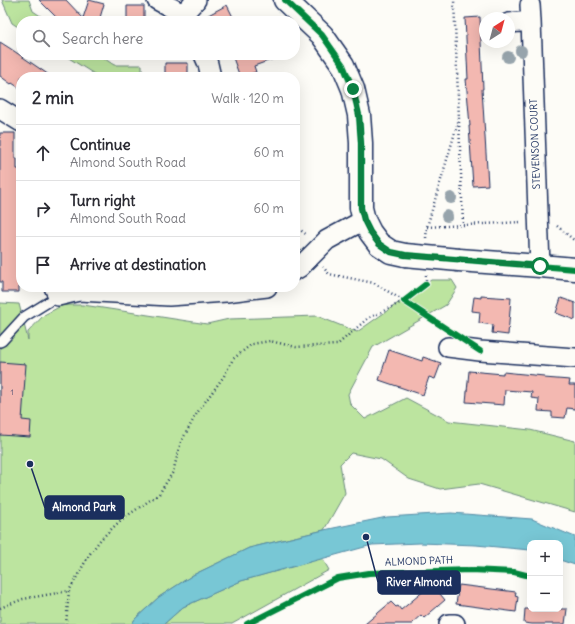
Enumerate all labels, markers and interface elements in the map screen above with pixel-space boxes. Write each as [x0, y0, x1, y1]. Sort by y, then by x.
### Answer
north arrow [479, 12, 515, 48]
search box [16, 16, 300, 60]
icon: search [30, 27, 52, 49]
text: Search here [62, 29, 143, 48]
route end [344, 80, 362, 98]
text: 2 min [32, 87, 74, 109]
text: Walk · 120 m [211, 90, 284, 107]
street label: STEVENSON COURT [527, 98, 543, 190]
text: Continue [70, 135, 131, 154]
icon: ahead [32, 142, 54, 164]
text: 60 m [253, 144, 284, 161]
text: Almond South Road [70, 154, 186, 171]
text: Turn right [70, 191, 135, 210]
icon: right [32, 198, 54, 220]
text: 60 m [253, 200, 284, 217]
text: Almond South Road [70, 210, 186, 227]
icon: arrive [32, 254, 54, 276]
text: Arrive at destination [70, 255, 206, 274]
route start [531, 257, 549, 275]
house number: 1 [10, 387, 14, 397]
callout: Almond Park [45, 496, 124, 519]
text: Almond Park [52, 500, 116, 514]
map controls [527, 540, 563, 612]
button: + [527, 540, 563, 576]
street label: ALMOND PATH [385, 553, 453, 569]
callout: River Almond [378, 571, 460, 594]
text: River Almond [386, 575, 453, 589]
button: − [527, 576, 563, 612]

